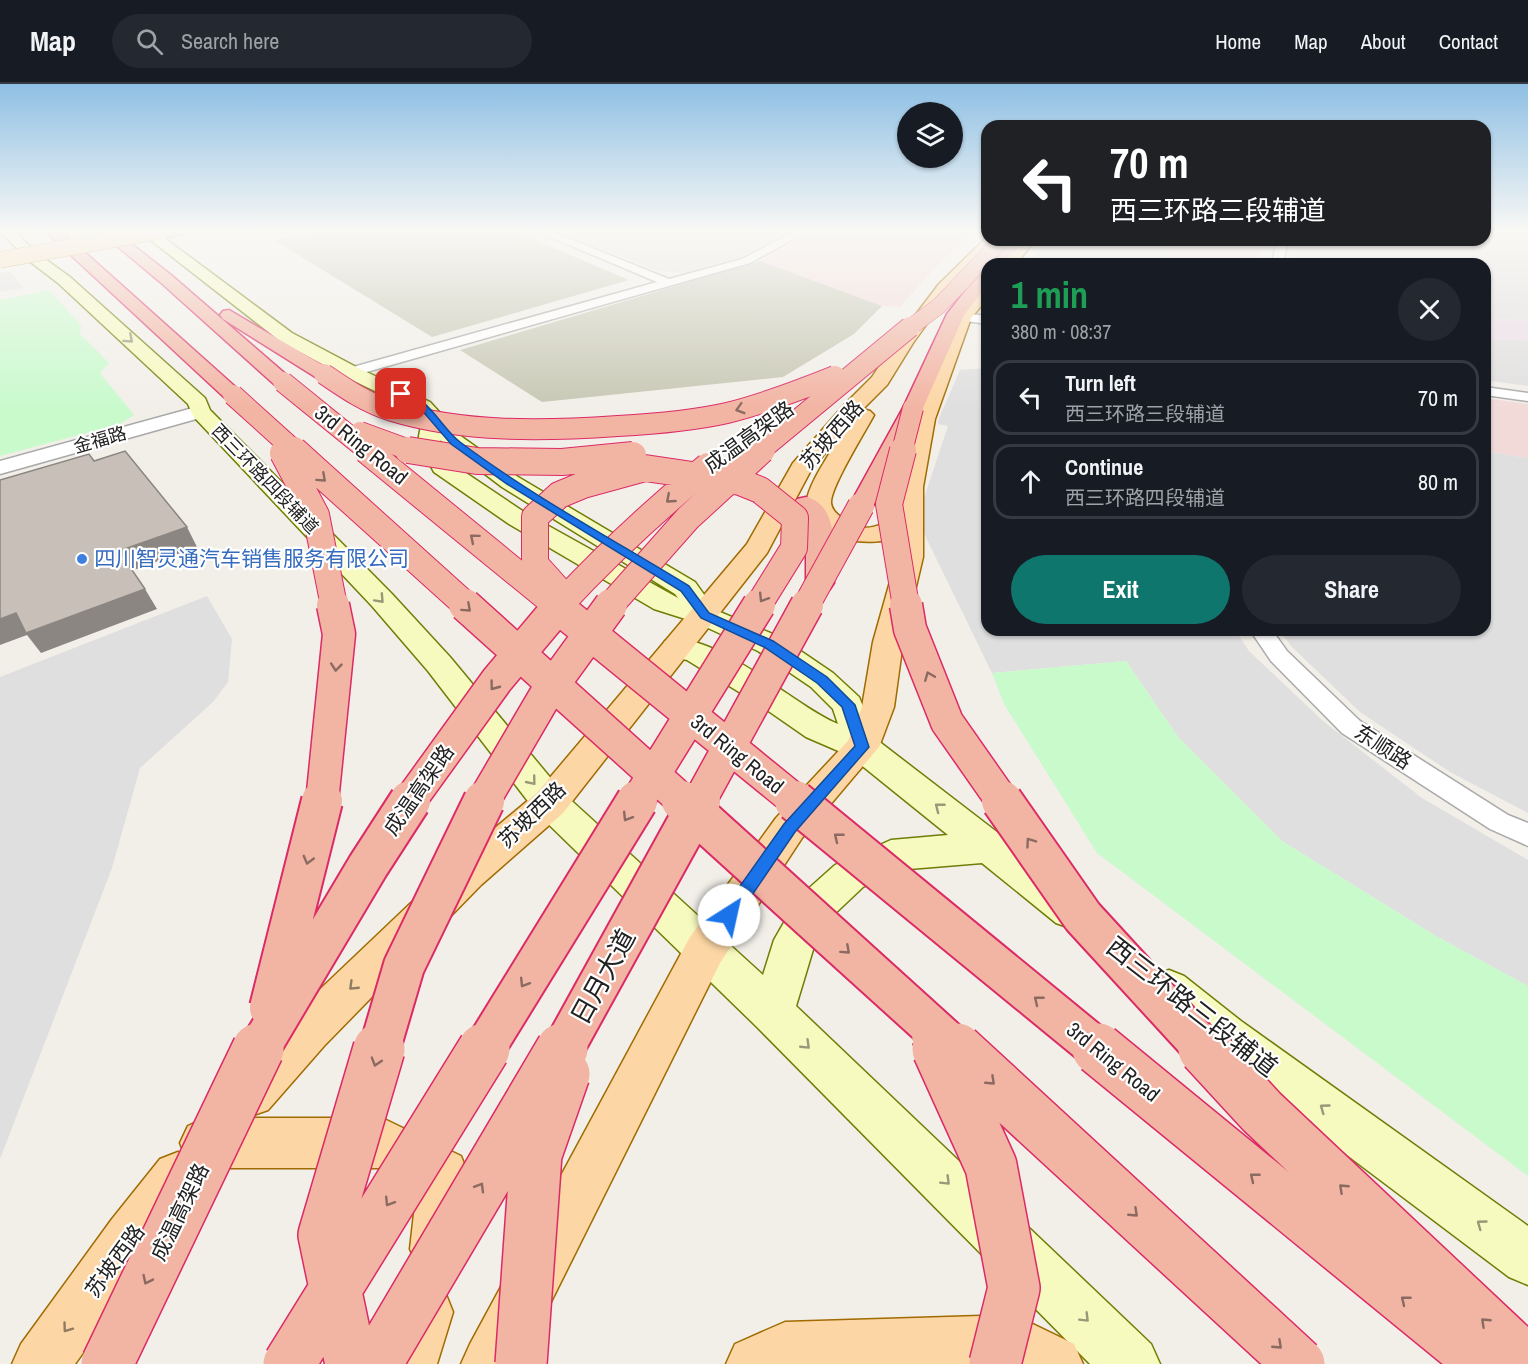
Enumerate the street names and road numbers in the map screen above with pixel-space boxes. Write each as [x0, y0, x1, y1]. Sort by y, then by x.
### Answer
street label: 苏坡西路 [793, 393, 870, 476]
street label: 成温高架路 [698, 394, 800, 479]
street label: 3rd Ring Road [309, 398, 414, 491]
street label: 西三环路四段辅道 [206, 418, 324, 539]
street label: 金福路 [70, 420, 129, 459]
street label: 3rd Ring Road [685, 707, 790, 800]
street label: 东顺路 [1349, 717, 1418, 776]
street label: 成温高架路 [377, 738, 461, 841]
street label: 苏坡西路 [491, 775, 572, 854]
street label: 日月大道 [562, 923, 643, 1031]
street label: 西三环路三段辅道 [1100, 929, 1285, 1084]
street label: 3rd Ring Road [1061, 1015, 1166, 1108]
street label: 成温高架路 [144, 1158, 216, 1265]
street label: 苏坡西路 [78, 1218, 151, 1303]

